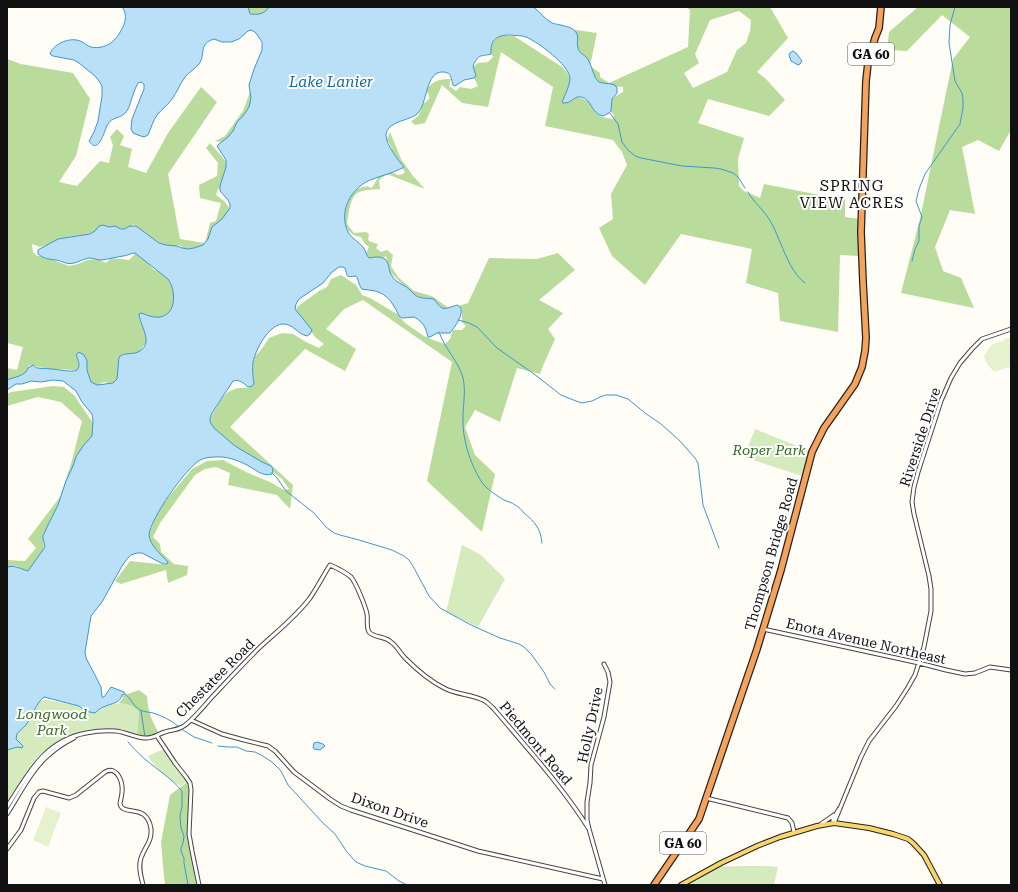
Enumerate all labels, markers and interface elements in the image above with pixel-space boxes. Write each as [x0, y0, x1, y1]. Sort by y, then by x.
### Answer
road number: GA 60 [848, 43, 894, 65]
water label: Lake Lanier [288, 73, 374, 91]
district label: SPRING VIEW ACRES [799, 177, 905, 212]
street label: Riverside Drive [896, 385, 944, 489]
park label: Roper Park [731, 442, 806, 458]
street label: Thompson Bridge Road [741, 476, 801, 632]
street label: Enota Avenue Northeast [785, 615, 947, 667]
street label: Chestatee Road [172, 635, 258, 721]
street label: Holly Drive [574, 685, 606, 764]
street label: Piedmont Road [497, 698, 576, 788]
park label: Longwood Park [16, 706, 87, 738]
street label: Dixon Drive [349, 789, 431, 831]
road number: GA 60 [660, 832, 706, 854]

